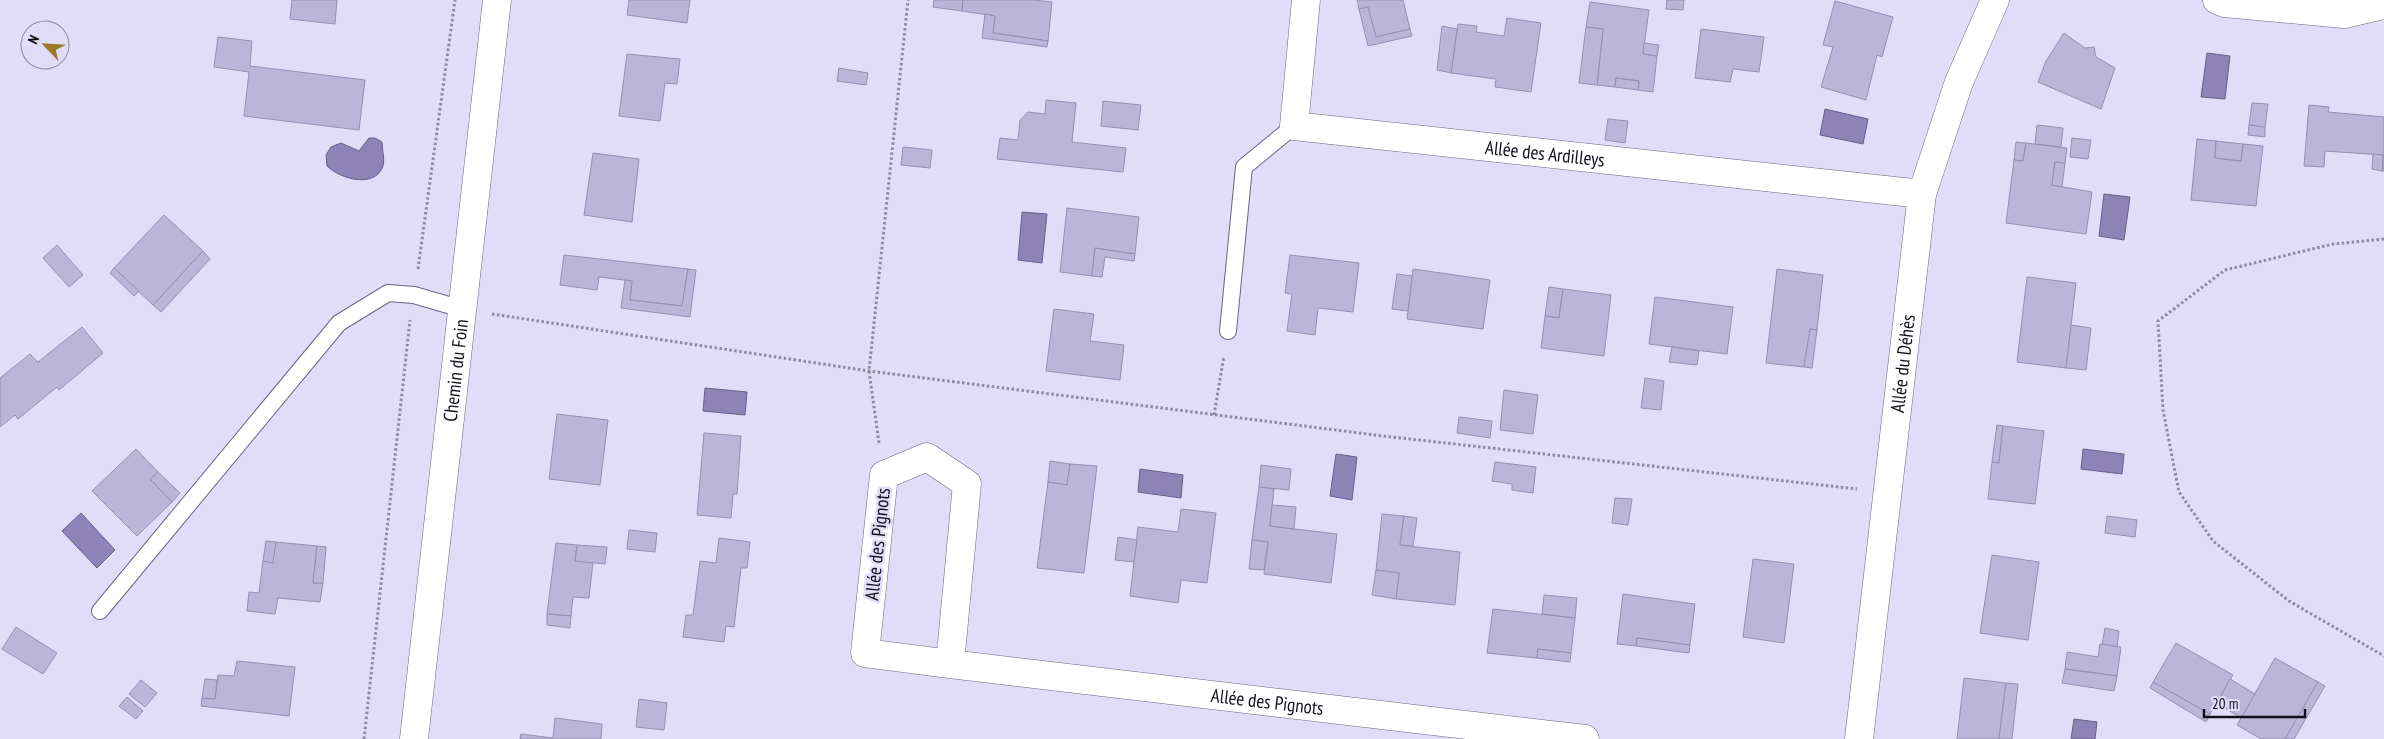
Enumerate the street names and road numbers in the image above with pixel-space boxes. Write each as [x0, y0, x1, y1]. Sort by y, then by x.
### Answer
street label: Allée des Ardilleys [1484, 135, 1606, 172]
street label: Allée du Déhès [1885, 313, 1920, 414]
street label: Chemin du Foin [438, 318, 473, 423]
street label: Allée des Pignots [859, 487, 895, 601]
street label: Allée des Pignots [1210, 683, 1325, 720]

